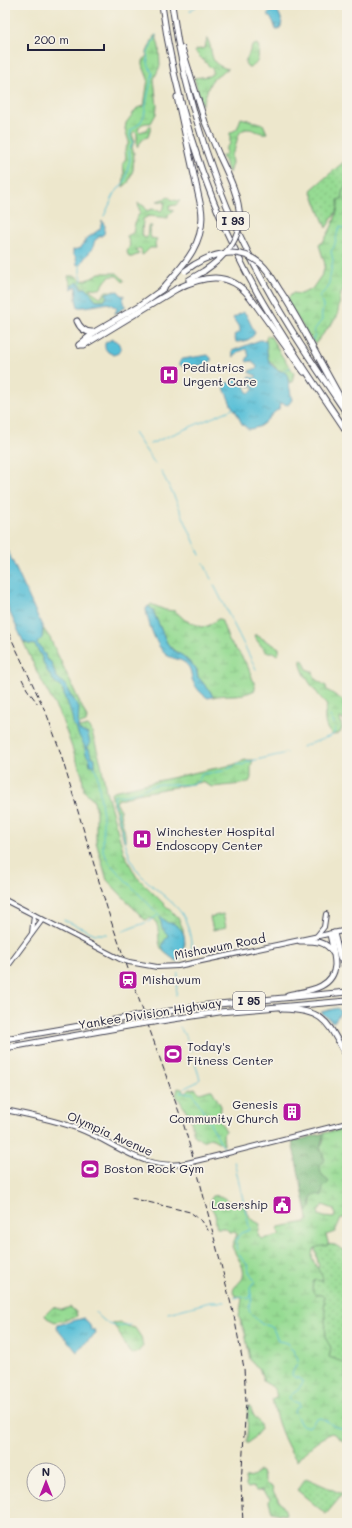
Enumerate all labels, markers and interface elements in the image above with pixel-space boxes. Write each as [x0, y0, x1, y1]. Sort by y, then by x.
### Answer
scale bar [28, 26, 104, 52]
text: 200 m [34, 31, 69, 47]
road number: I 93 [217, 212, 249, 230]
place label: Pediatrics Urgent Care [183, 359, 257, 389]
hospital icon: Pediatrics Urgent Care [158, 364, 180, 386]
place label: Winchester Hospital Endoscopy Center [156, 823, 275, 853]
hospital icon: Winchester Hospital Endoscopy Center [131, 828, 153, 850]
street label: Mishawum Road [173, 929, 267, 963]
station icon: Mishawum [117, 969, 139, 991]
place label: Mishawum [142, 971, 201, 987]
road number: I 95 [233, 992, 265, 1010]
street label: Yankee Division Highway [77, 994, 223, 1032]
place label: Today's Fitness Center [187, 1038, 274, 1068]
sports icon: Today's Fitness Center [162, 1043, 184, 1065]
place label: Genesis Community Church [169, 1096, 278, 1126]
building icon: Genesis Community Church [281, 1101, 303, 1123]
street label: Olympia Avenue [65, 1107, 156, 1159]
sports icon: Boston Rock Gym [79, 1158, 101, 1180]
place label: Boston Rock Gym [104, 1160, 204, 1176]
public building icon: Lasership [271, 1194, 293, 1216]
place label: Lasership [211, 1196, 268, 1212]
north arrow [26, 1462, 66, 1502]
text: N [42, 1464, 50, 1479]

